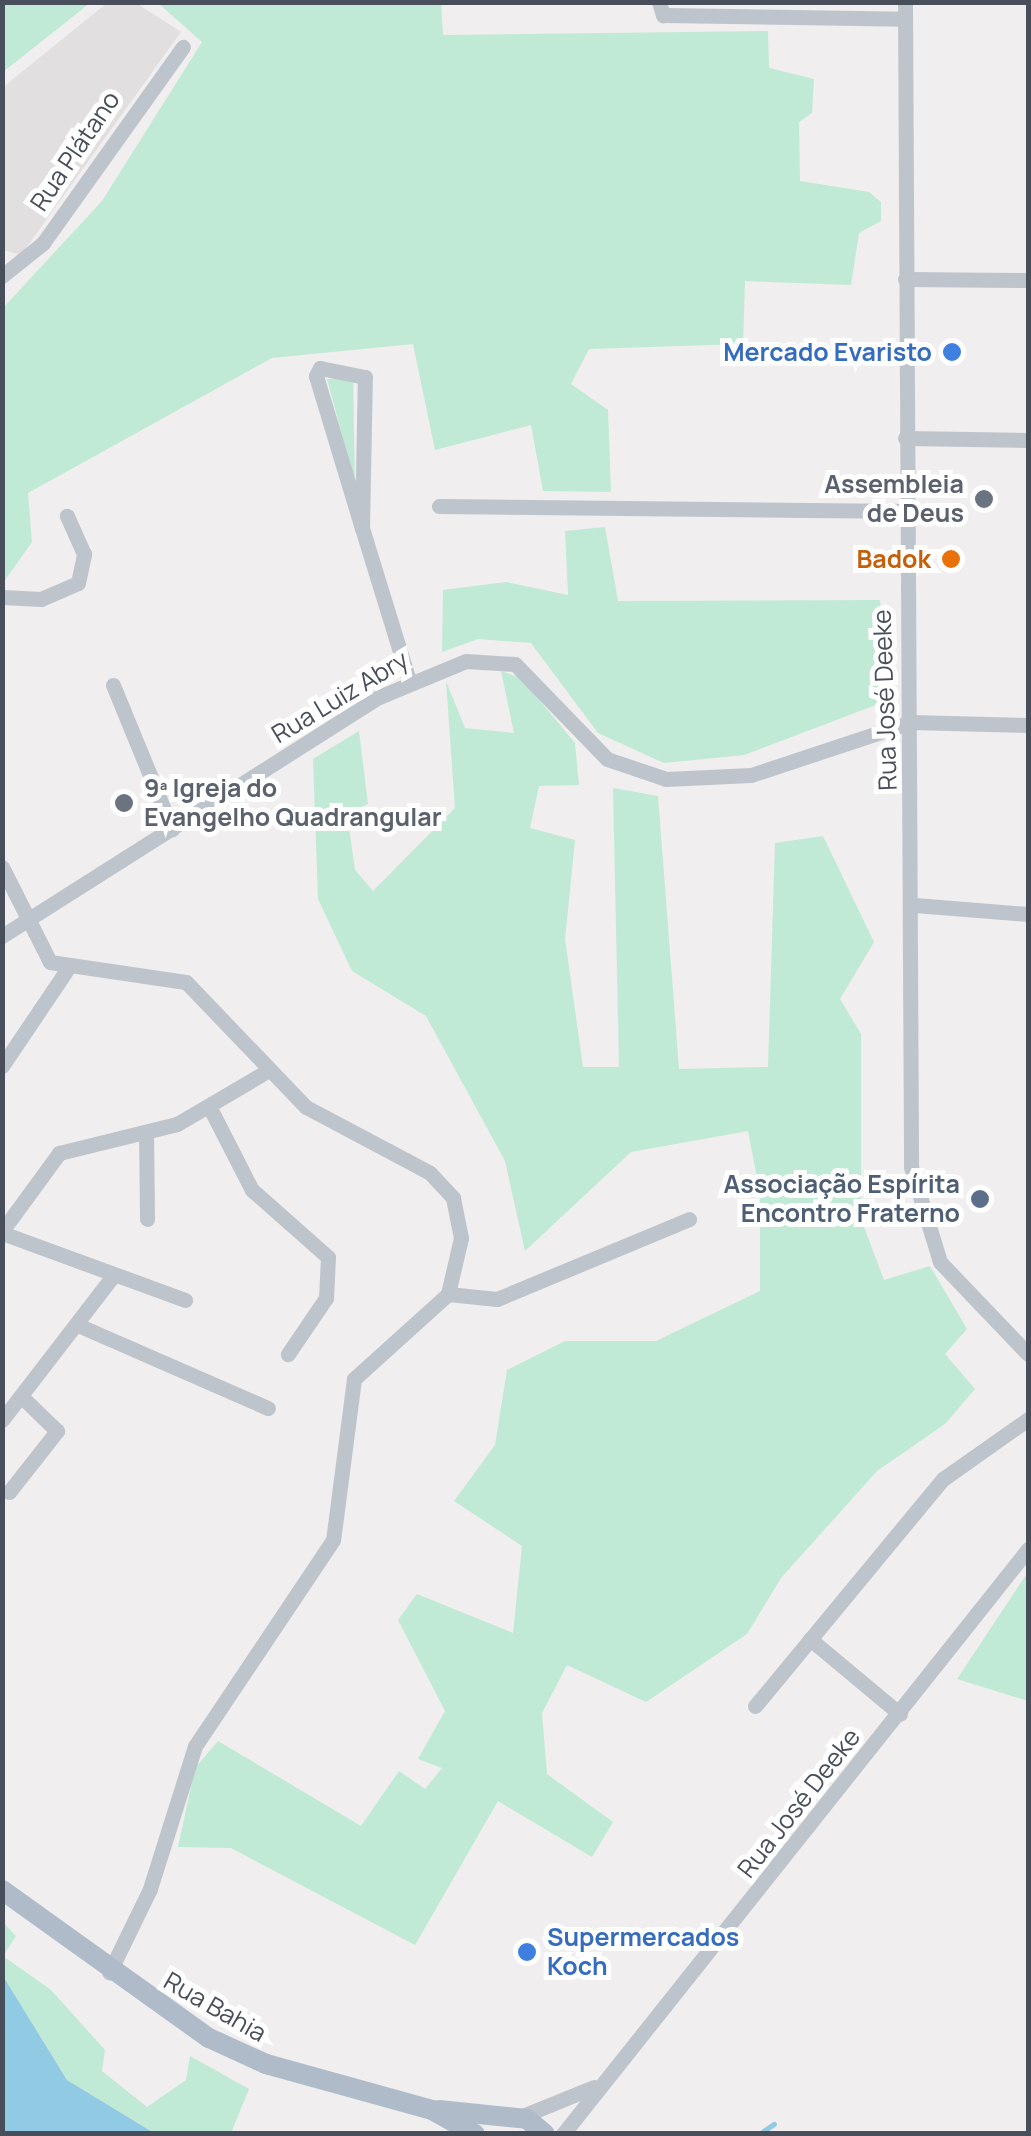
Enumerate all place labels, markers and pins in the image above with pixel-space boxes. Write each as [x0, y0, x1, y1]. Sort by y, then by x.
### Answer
place label: Mercado Evaristo [723, 337, 932, 367]
marker: Mercado Evaristo [941, 341, 963, 363]
place label: Assembleia de Deus [824, 470, 964, 529]
marker: Assembleia de Deus [973, 488, 995, 510]
place label: Badok [857, 544, 931, 574]
marker: Badok [940, 548, 962, 570]
place label: 9ª Igreja do Evangelho Quadrangular [144, 774, 442, 833]
marker: 9ª Igreja do Evangelho Quadrangular [113, 792, 135, 814]
place label: Associação Espírita Encontro Fraterno [723, 1170, 960, 1229]
marker: Associação Espírita Encontro Fraterno [969, 1188, 991, 1210]
place label: Supermercados Koch [547, 1923, 739, 1982]
marker: Supermercados Koch [516, 1941, 538, 1963]

